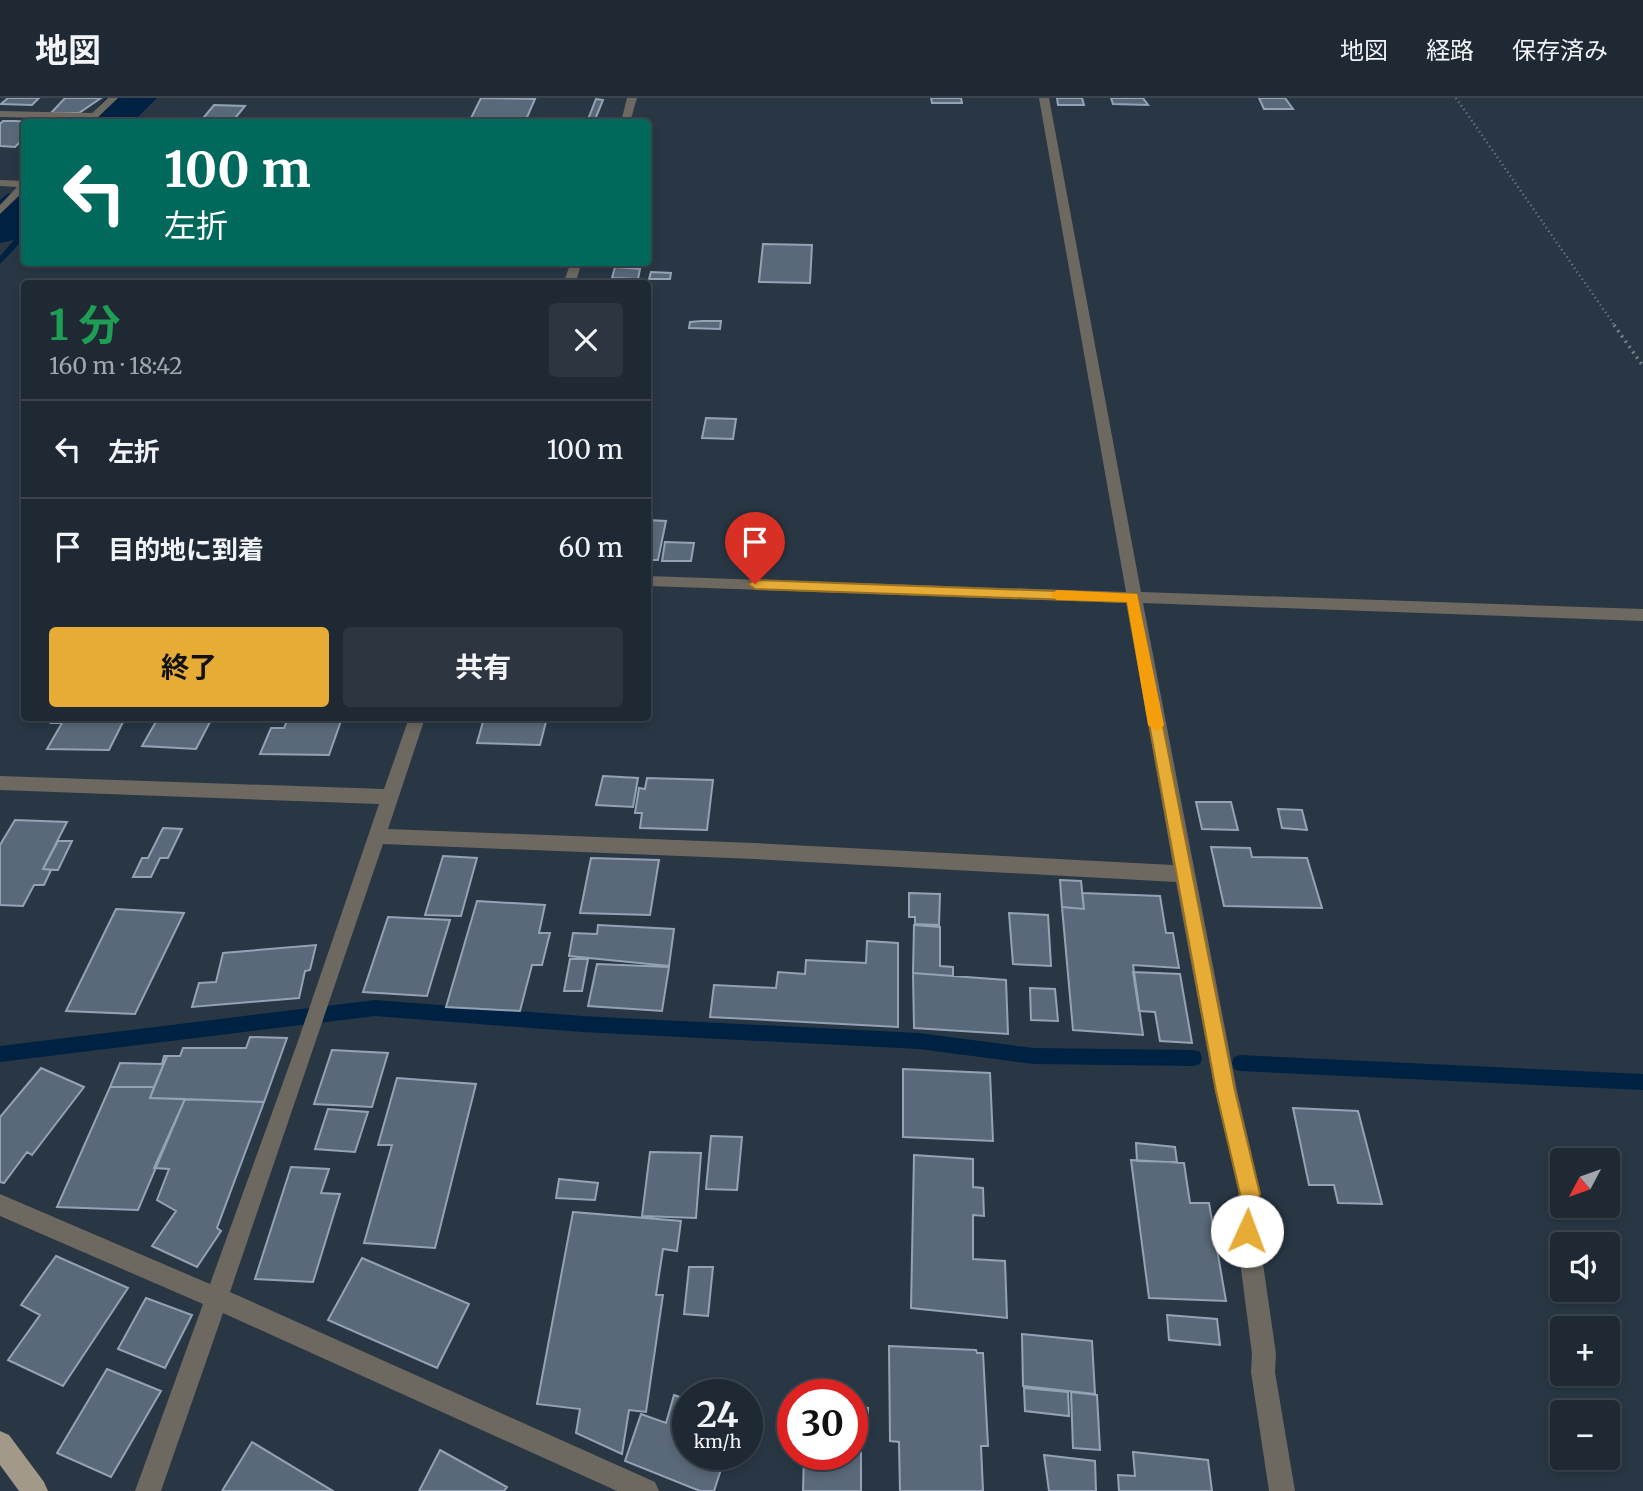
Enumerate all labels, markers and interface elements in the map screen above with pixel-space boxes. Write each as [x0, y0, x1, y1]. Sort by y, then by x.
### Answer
text: 地図 [35, 30, 101, 71]
text: 地図 [1340, 35, 1388, 66]
text: 経路 [1426, 35, 1474, 66]
text: 保存済み [1512, 35, 1608, 66]
text: 100 m [164, 139, 311, 200]
icon: left [49, 147, 140, 238]
text: 左折 [164, 206, 228, 246]
text: 1 分 [49, 299, 120, 351]
button: close [549, 303, 623, 377]
text: 160 m · 18:42 [49, 351, 183, 380]
icon: left [49, 430, 87, 468]
text: 100 m [547, 433, 623, 466]
text: 左折 [108, 435, 160, 468]
pin [725, 512, 785, 584]
icon: arrive [736, 523, 774, 561]
icon: arrive [49, 528, 87, 566]
text: 60 m [559, 531, 623, 564]
text: 目的地に到着 [108, 533, 264, 566]
button: 終了 [49, 627, 329, 707]
button: 共有 [343, 627, 623, 707]
north arrow [1550, 1148, 1620, 1218]
map controls [1550, 1148, 1620, 1470]
position arrow [1210, 1194, 1284, 1268]
button: sound [1550, 1232, 1620, 1302]
button: + [1550, 1316, 1620, 1386]
speed limit sign: 30 [777, 1379, 868, 1470]
text: 24 [696, 1393, 739, 1437]
button: − [1550, 1400, 1620, 1470]
text: km/h [694, 1430, 741, 1453]

